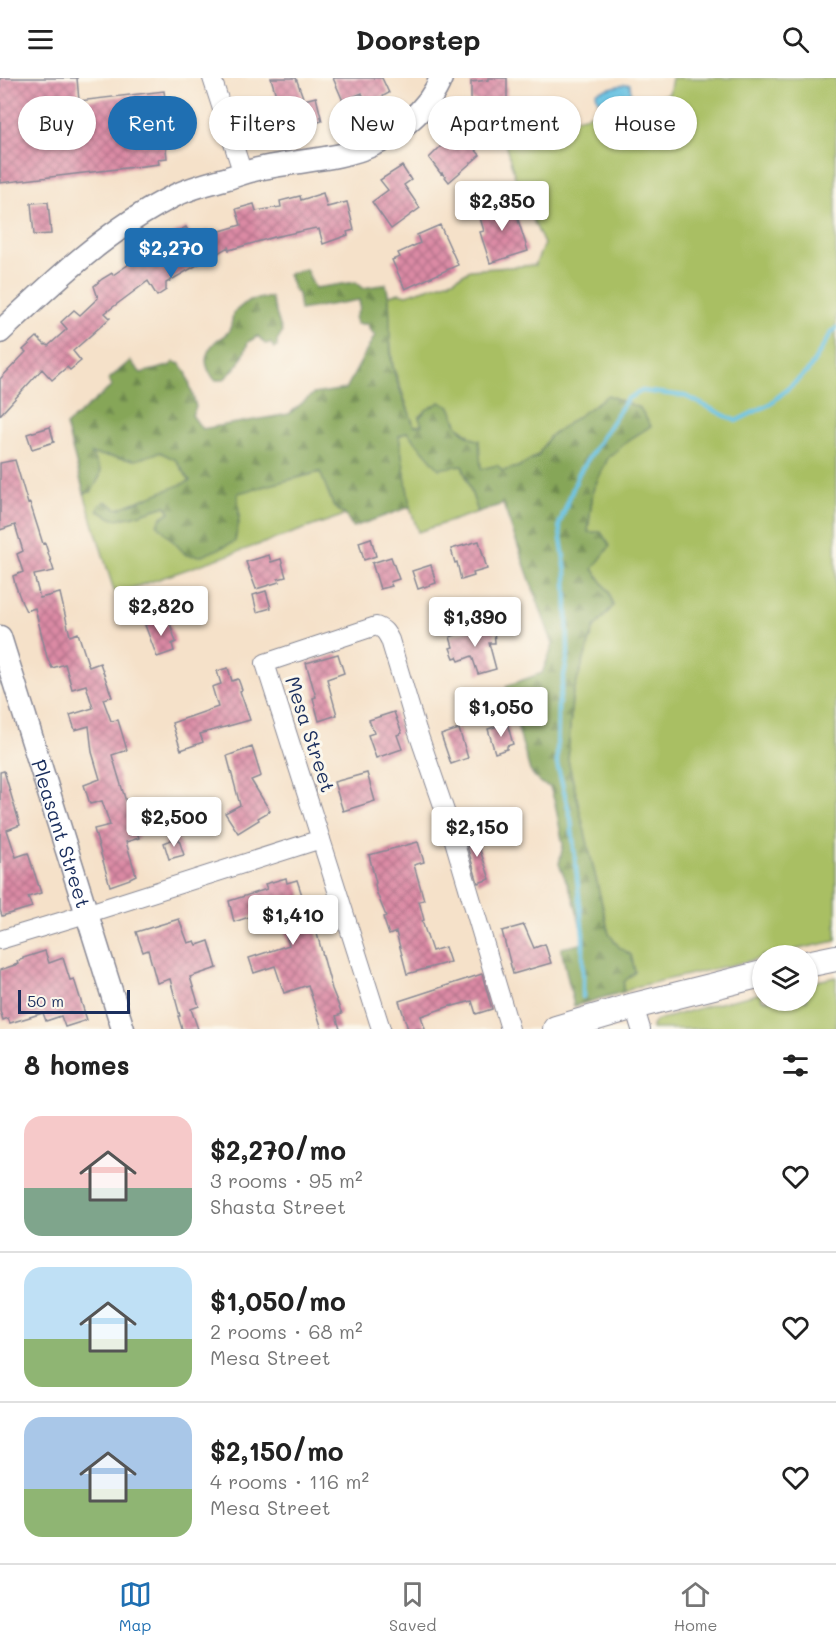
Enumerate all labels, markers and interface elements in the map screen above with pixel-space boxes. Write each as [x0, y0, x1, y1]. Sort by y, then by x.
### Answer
text: Doorstep [356, 22, 480, 57]
icon: menu [24, 23, 57, 56]
icon: search [779, 23, 812, 56]
chip: Buy [18, 96, 96, 150]
chip: Rent [108, 96, 197, 150]
chip: Filters [209, 96, 317, 150]
chip: New [329, 96, 416, 150]
chip: Apartment [428, 96, 581, 150]
chip: House [593, 96, 697, 150]
pin: $2,350 [453, 181, 551, 232]
text: $2,350 [469, 187, 535, 213]
pin: $2,270 [122, 228, 220, 279]
text: $2,270 [139, 234, 203, 260]
pin: $2,820 [112, 586, 210, 637]
text: $2,820 [128, 592, 194, 618]
pin: $1,390 [426, 597, 524, 648]
text: $1,390 [443, 603, 507, 629]
street label: Mesa Street [280, 673, 342, 795]
pin: $1,050 [452, 687, 550, 738]
text: $1,050 [469, 693, 533, 719]
street label: Pleasant Street [26, 756, 97, 911]
pin: $2,500 [125, 797, 223, 848]
text: $2,500 [140, 803, 208, 829]
pin: $2,150 [428, 807, 526, 858]
text: $2,150 [445, 813, 509, 839]
pin: $1,410 [244, 895, 342, 946]
text: $1,410 [262, 901, 324, 927]
map controls [752, 945, 818, 1011]
button: layers [752, 945, 818, 1011]
scale bar [18, 987, 130, 1014]
text: 50 m [27, 990, 64, 1011]
text: 8 homes [24, 1048, 130, 1082]
icon: filters [779, 1049, 812, 1082]
text: $2,270/mo [210, 1133, 346, 1167]
icon: home [72, 1140, 144, 1212]
icon: heart [779, 1160, 812, 1193]
text: 3 rooms · 95 m² [210, 1167, 362, 1193]
text: Shasta Street [210, 1193, 346, 1219]
text: $1,050/mo [210, 1284, 346, 1318]
icon: home [72, 1291, 144, 1363]
icon: heart [779, 1311, 812, 1344]
text: 2 rooms · 68 m² [210, 1318, 363, 1344]
text: Mesa Street [210, 1344, 331, 1370]
text: $2,150/mo [210, 1434, 344, 1468]
icon: home [72, 1441, 144, 1513]
icon: heart [779, 1461, 812, 1494]
text: 4 rooms · 116 m² [210, 1468, 369, 1494]
text: Mesa Street [210, 1494, 331, 1520]
tab: Map [119, 1578, 152, 1635]
tab: Saved [389, 1578, 436, 1635]
tab: Home [674, 1578, 717, 1635]

